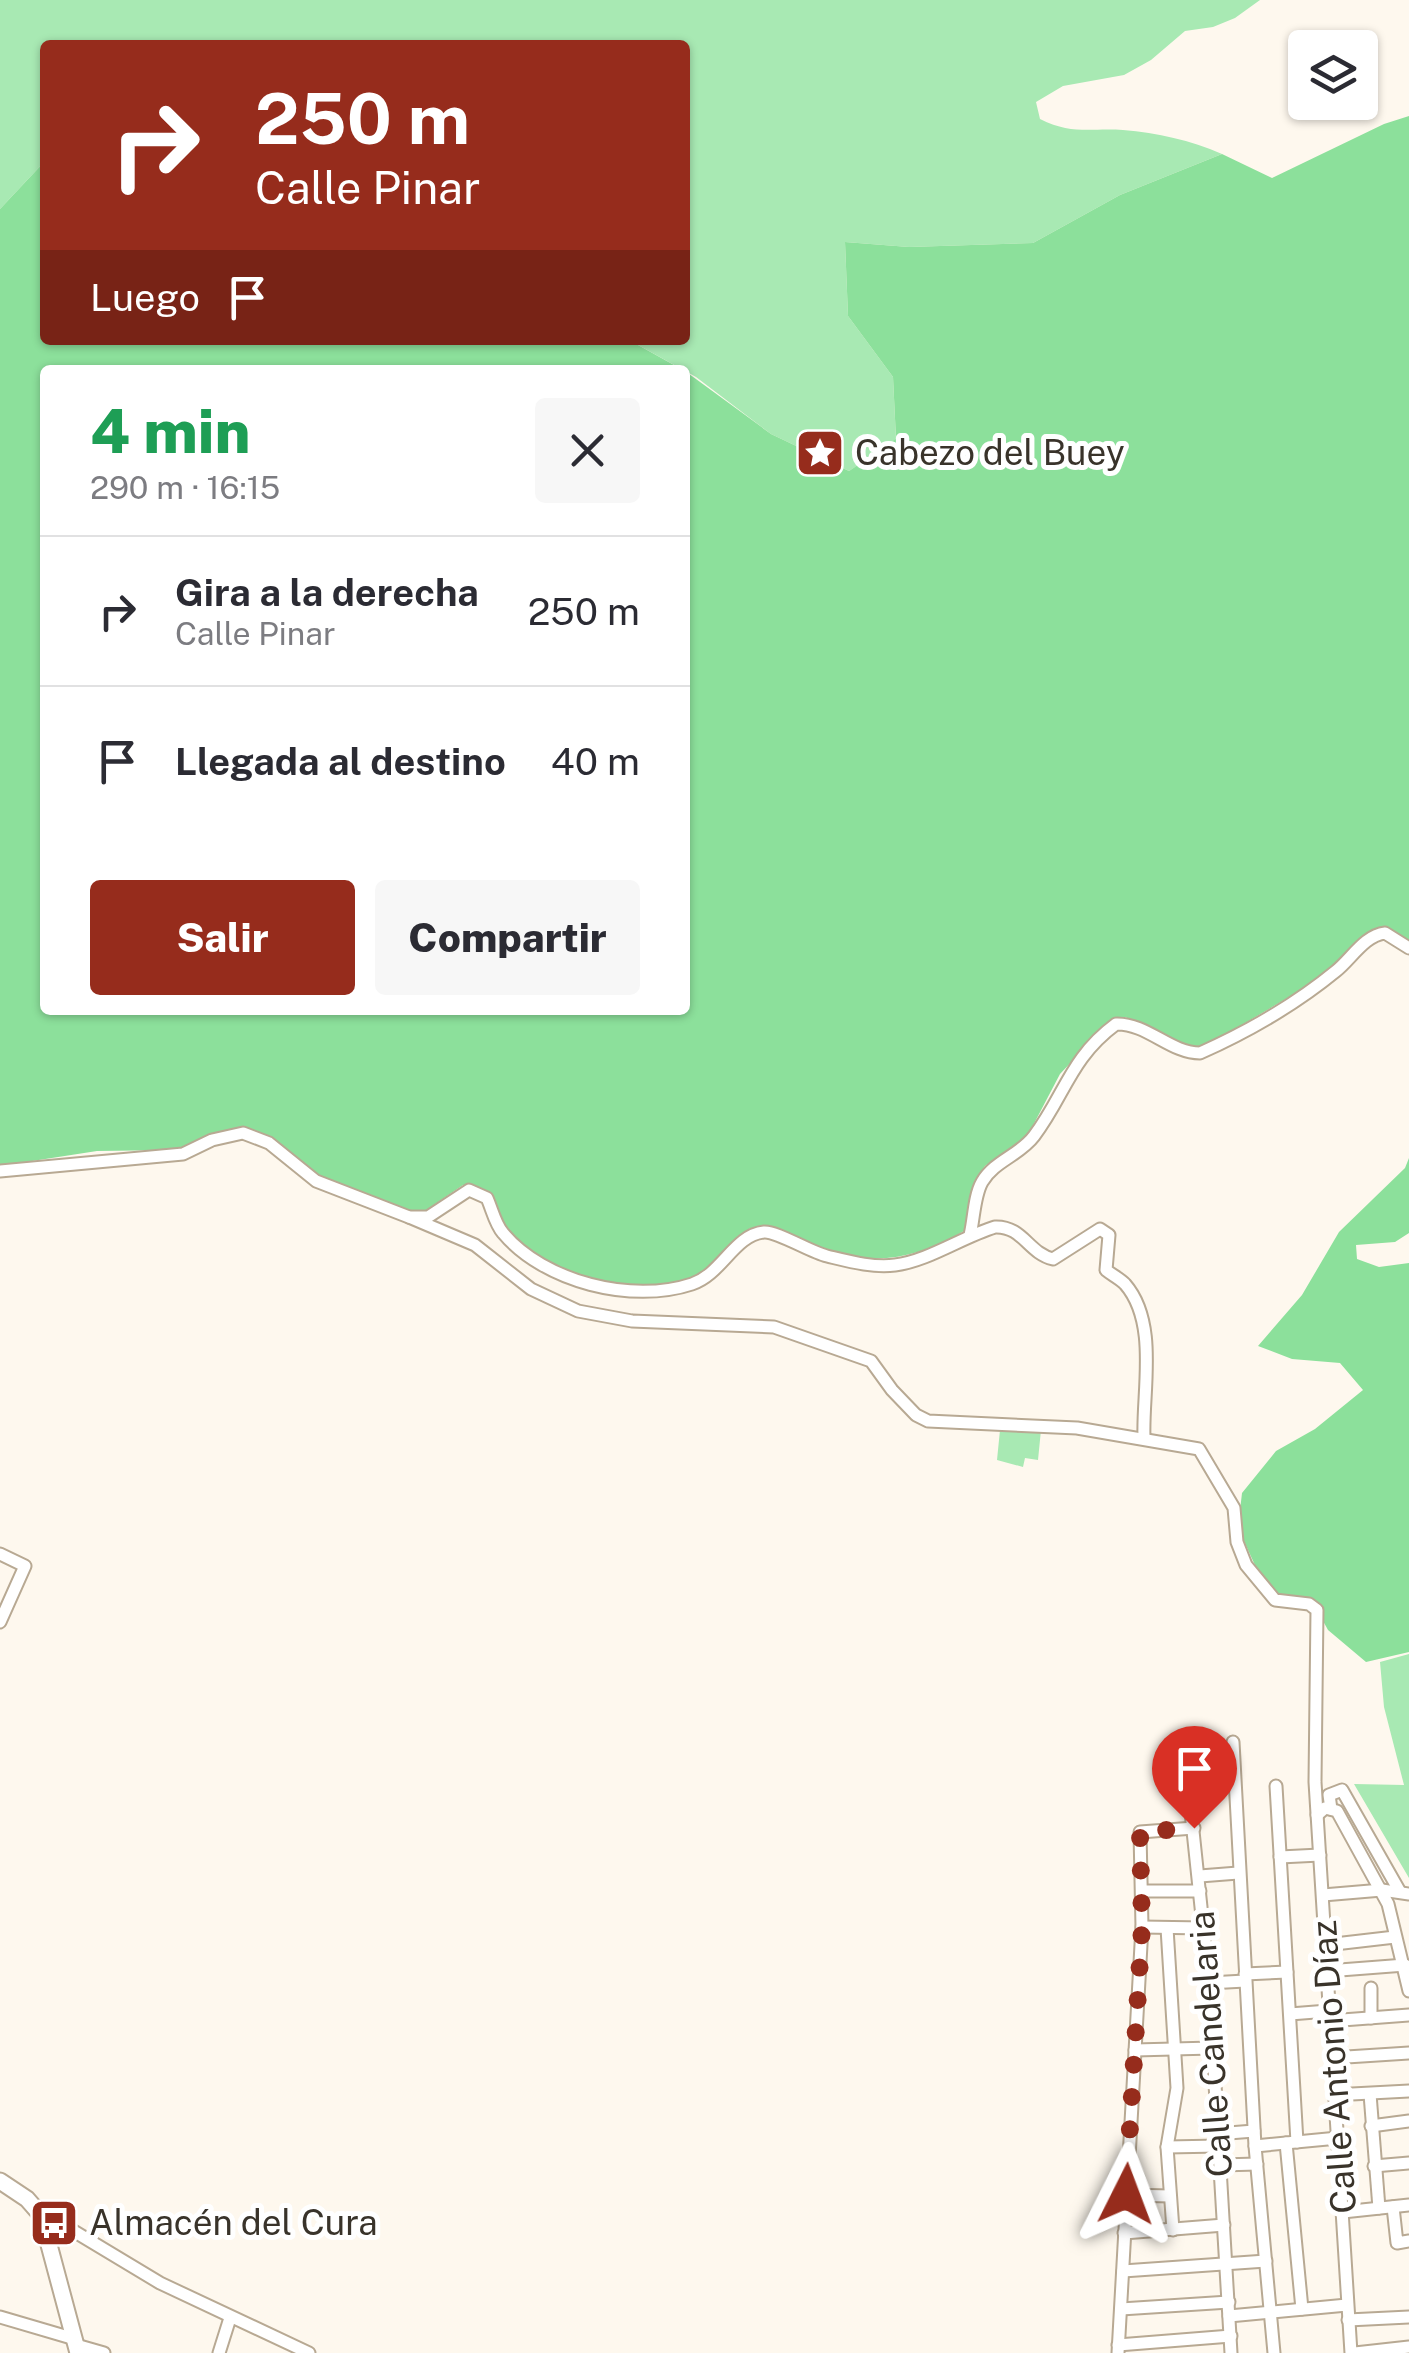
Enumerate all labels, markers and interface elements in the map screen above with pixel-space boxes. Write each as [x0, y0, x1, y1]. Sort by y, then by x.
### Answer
map controls [1288, 30, 1378, 120]
button: layers [1288, 30, 1378, 120]
text: 250 m [255, 77, 470, 160]
icon: right [90, 80, 220, 210]
text: Calle Pinar [255, 161, 481, 214]
icon: arrive [220, 270, 275, 325]
text: Luego [90, 275, 200, 320]
text: 4 min [90, 396, 250, 467]
button: close [535, 398, 640, 503]
place icon: Cabezo del Buey [794, 427, 846, 479]
place label: Cabezo del Buey [855, 432, 1125, 473]
text: 290 m · 16:15 [90, 469, 280, 506]
text: Gira a la derecha [175, 570, 479, 615]
icon: right [90, 584, 145, 639]
text: 250 m [528, 589, 640, 634]
text: Calle Pinar [175, 615, 335, 652]
icon: arrive [90, 734, 145, 789]
text: Llegada al destino [175, 739, 506, 784]
text: 40 m [551, 739, 640, 784]
button: Salir [90, 880, 355, 995]
button: Compartir [375, 880, 640, 995]
pin [1152, 1726, 1237, 1829]
icon: arrive [1167, 1741, 1222, 1796]
street label: Calle Candelaria [1181, 1910, 1240, 2178]
street label: Calle Antonio Díaz [1303, 1919, 1364, 2215]
position arrow [1074, 2142, 1178, 2246]
bus stop icon: Almacén del Cura [28, 2197, 80, 2249]
place label: Almacén del Cura [89, 2202, 378, 2243]

